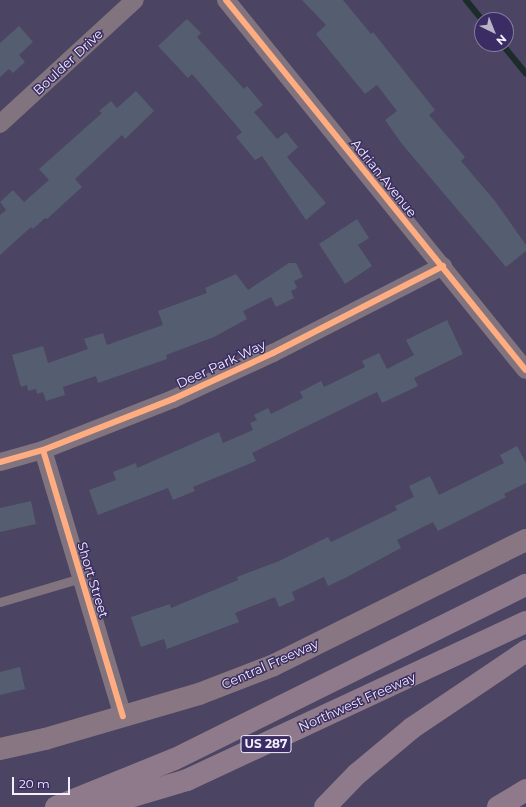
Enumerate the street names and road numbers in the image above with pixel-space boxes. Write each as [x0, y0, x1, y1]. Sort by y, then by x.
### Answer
street label: Boulder Drive [30, 26, 106, 98]
street label: Adrian Avenue [348, 136, 420, 220]
street label: Deer Park Way [174, 337, 268, 391]
street label: Short Street [74, 540, 112, 620]
street label: Central Freeway [219, 636, 321, 692]
street label: Northwest Freeway [296, 669, 418, 735]
road number: US 287 [240, 734, 292, 754]

